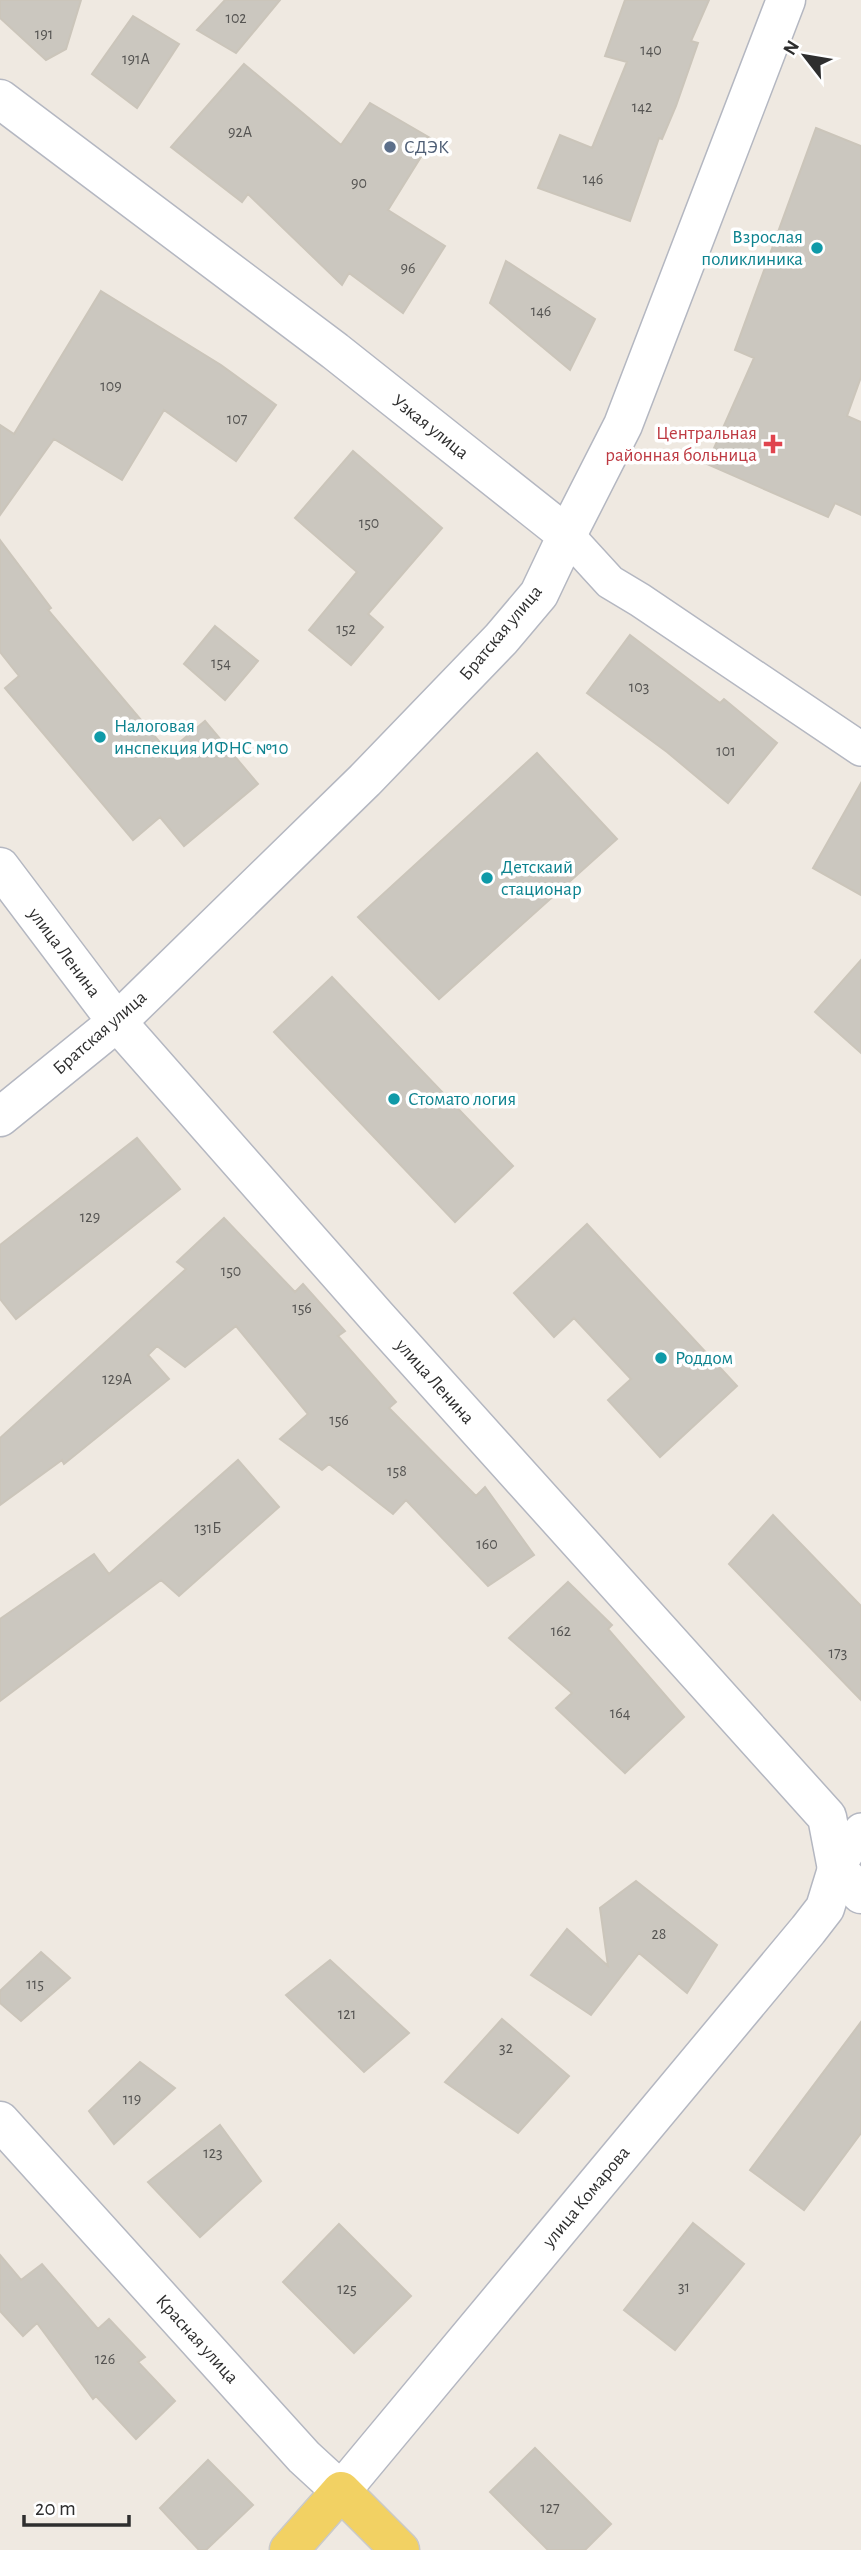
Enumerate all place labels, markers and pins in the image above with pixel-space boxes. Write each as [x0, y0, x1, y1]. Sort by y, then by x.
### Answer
place label: СДЭК [404, 138, 449, 157]
marker: СДЭК [382, 139, 398, 155]
place label: Взрослая поликлиника [701, 228, 803, 269]
marker: Взрослая поликлиника [809, 240, 825, 256]
place label: Центральная районная больница [605, 424, 757, 465]
marker: Центральная районная больница [763, 434, 783, 454]
place label: Налоговая инспекция ИФНС №10 [114, 717, 289, 758]
marker: Налоговая инспекция ИФНС №10 [92, 729, 108, 745]
place label: Детскаий стационар [501, 858, 582, 899]
marker: Детскаий стационар [479, 870, 495, 886]
place label: Стомато логия [408, 1090, 516, 1109]
marker: Стомато логия [386, 1091, 402, 1107]
place label: Роддом [675, 1349, 733, 1368]
marker: Роддом [653, 1350, 669, 1366]

